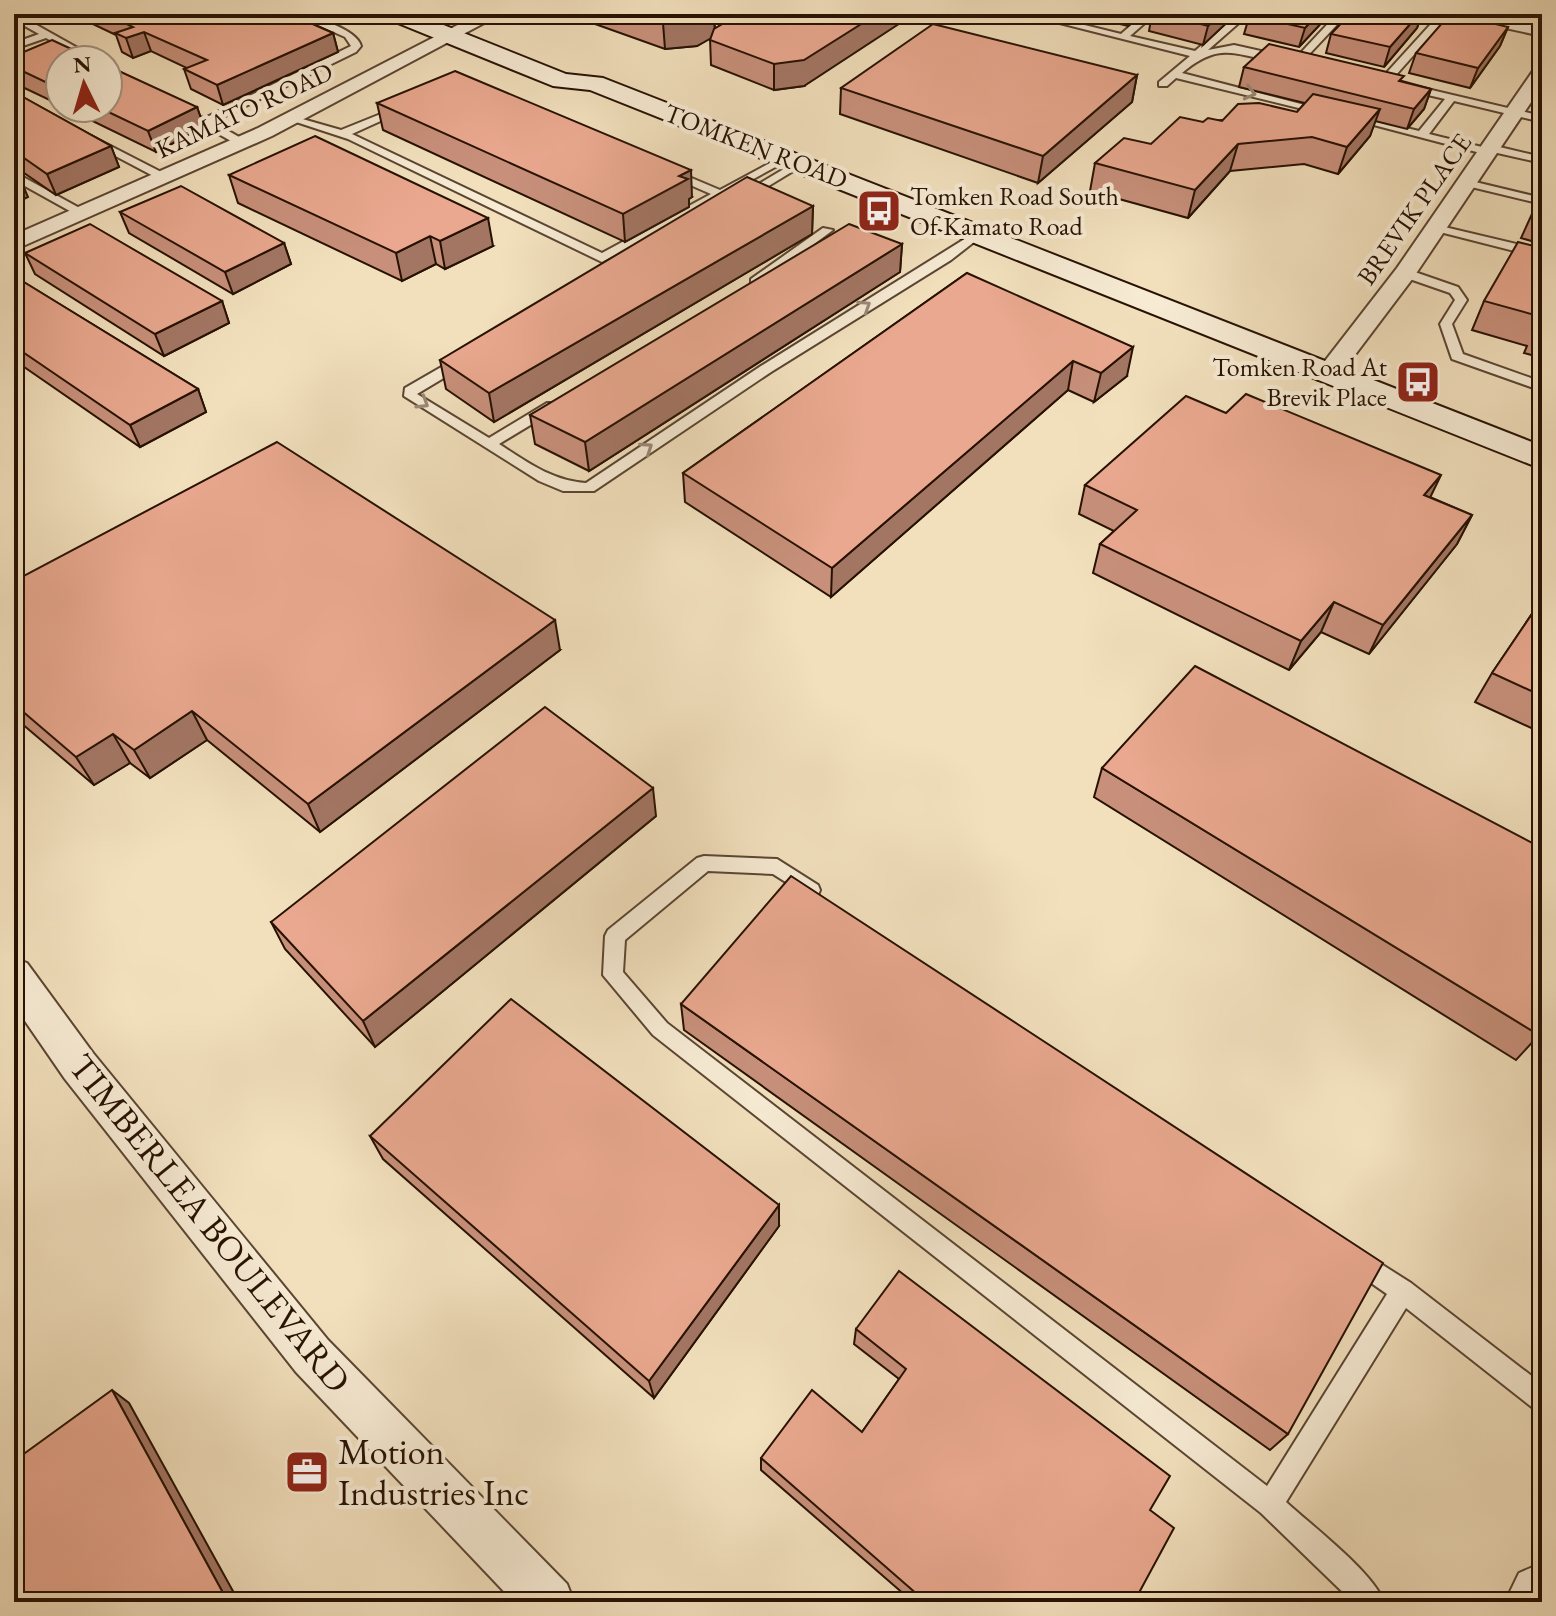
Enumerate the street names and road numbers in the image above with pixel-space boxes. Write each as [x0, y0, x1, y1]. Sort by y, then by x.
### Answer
street label: KAMATO ROAD [150, 54, 338, 166]
street label: TOMKEN ROAD [660, 95, 852, 197]
street label: BREVIK PLACE [1349, 126, 1479, 291]
street label: TIMBERLEA BOULEVARD [59, 1044, 361, 1402]

